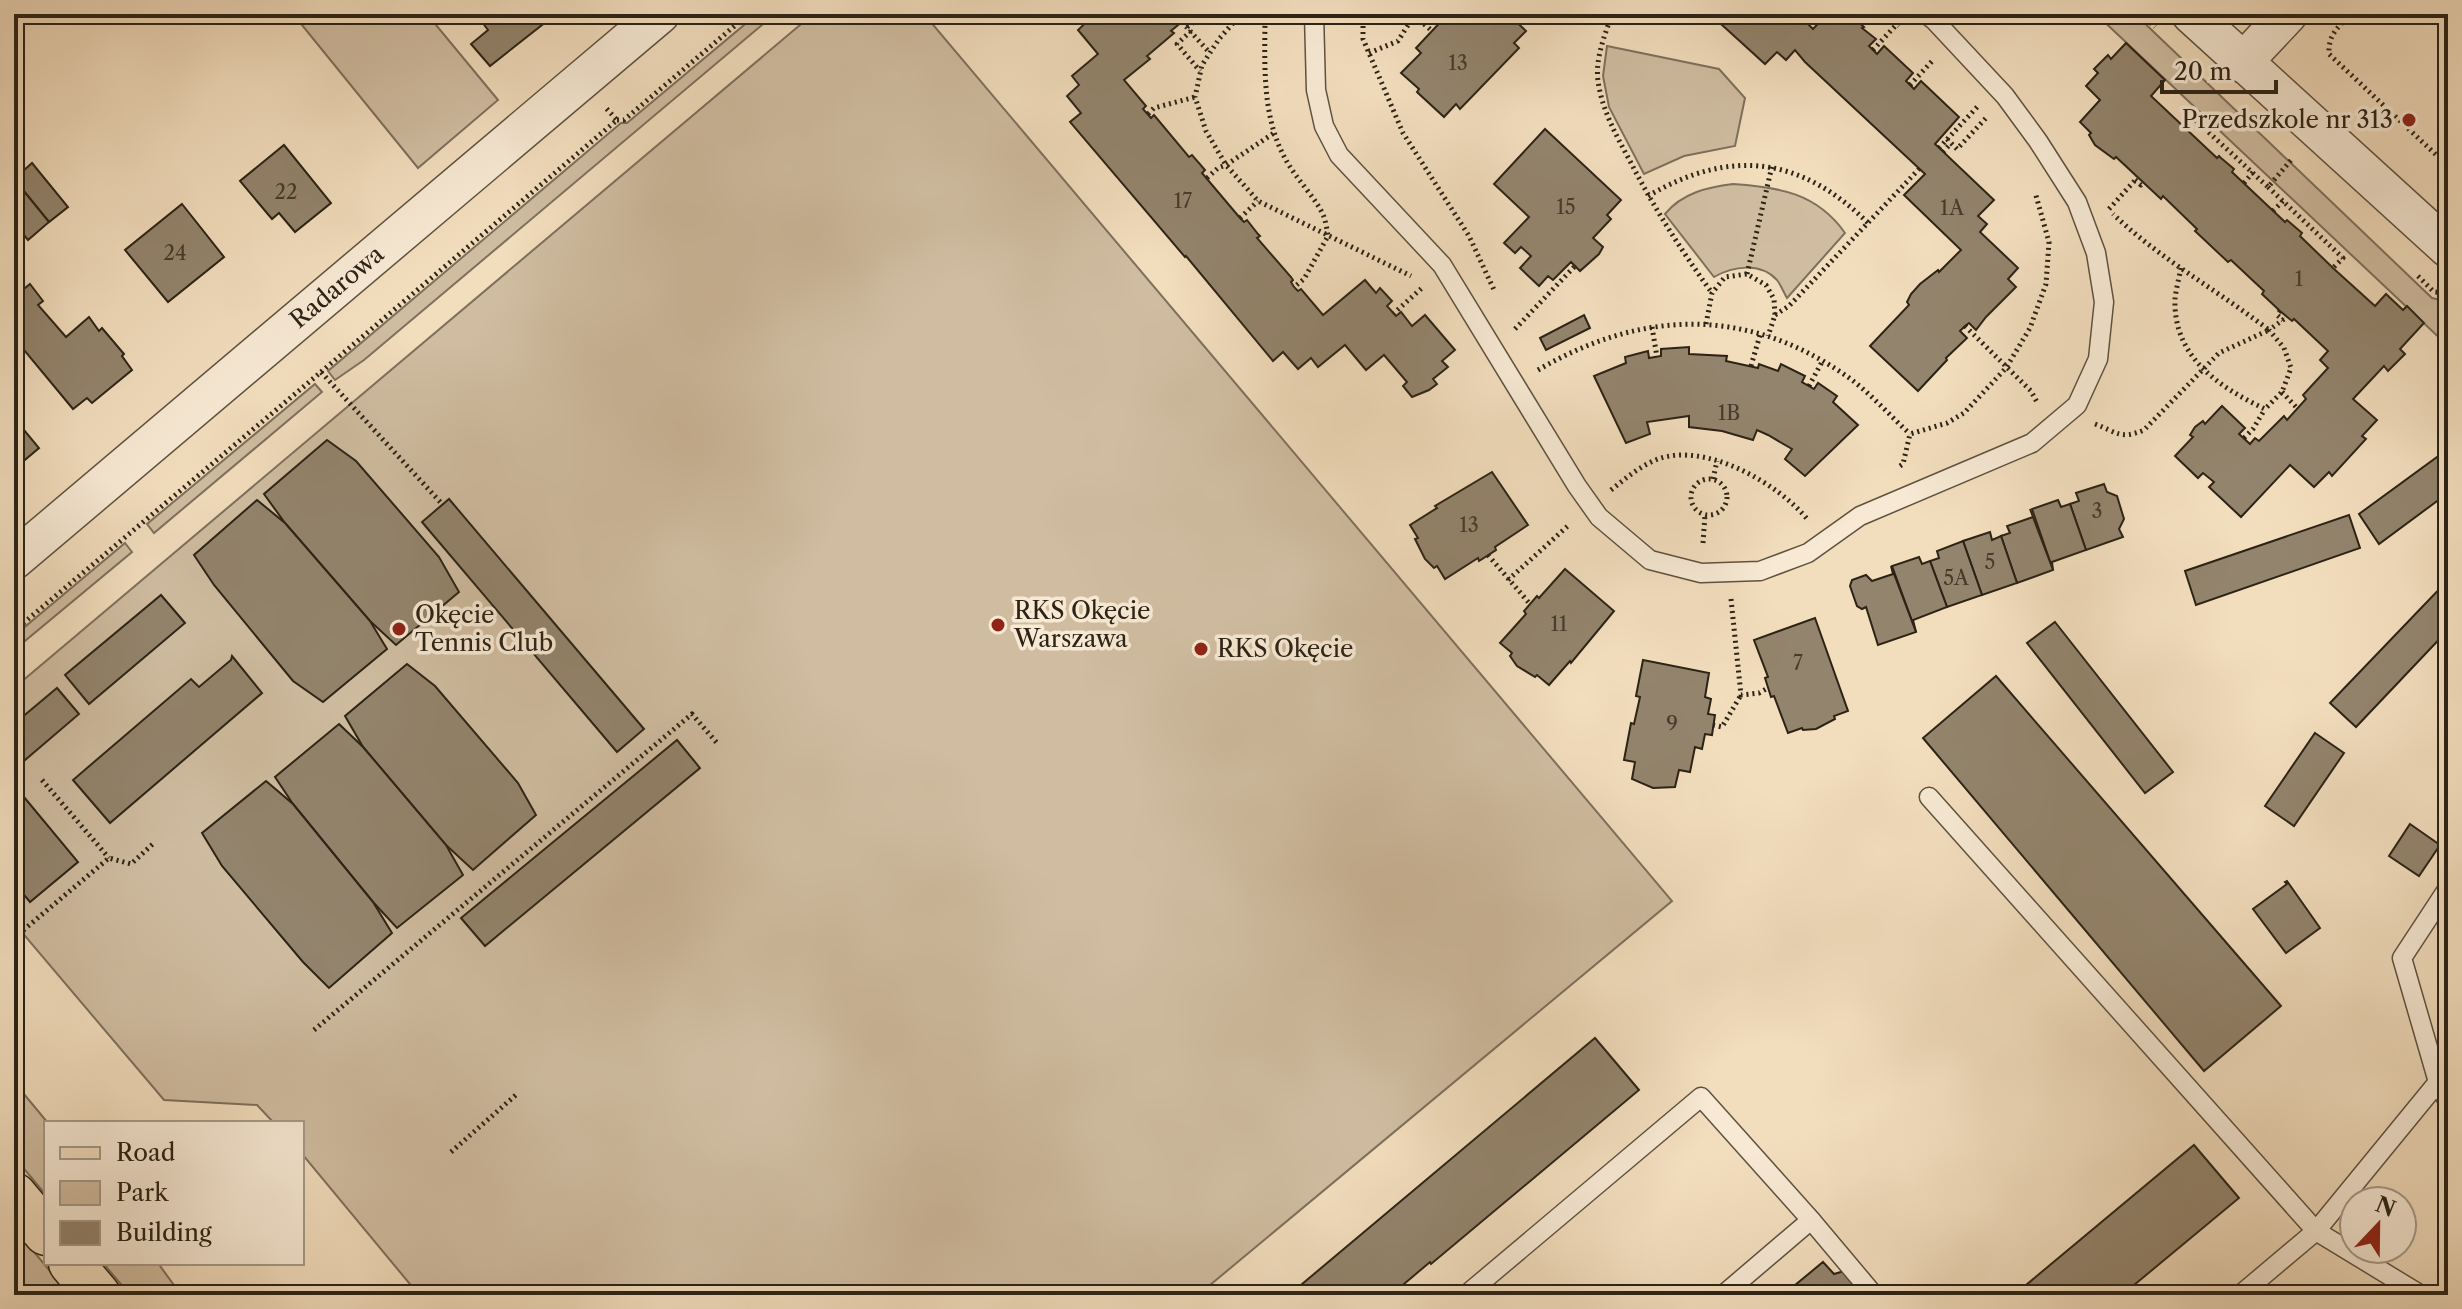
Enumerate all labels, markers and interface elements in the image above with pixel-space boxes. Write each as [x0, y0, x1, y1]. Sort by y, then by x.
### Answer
scale bar [2162, 44, 2276, 94]
house number: 13 [1448, 51, 1468, 75]
text: 20 m [2174, 57, 2232, 86]
place label: Przedszkole nr 313 [2182, 105, 2393, 134]
marker: Przedszkole nr 313 [2400, 111, 2418, 129]
house number: 22 [275, 180, 298, 204]
house number: 17 [1174, 189, 1192, 213]
house number: 15 [1556, 195, 1576, 219]
house number: 1A [1940, 196, 1965, 220]
street label: Radarowa [284, 239, 390, 334]
house number: 24 [163, 241, 187, 265]
house number: 1 [2295, 267, 2304, 291]
house number: 1B [1718, 401, 1740, 425]
house number: 3 [2091, 499, 2103, 523]
house number: 13 [1459, 513, 1479, 537]
house number: 5 [1985, 550, 1995, 574]
house number: 5A [1943, 566, 1970, 590]
place label: RKS Okęcie Warszawa [1013, 596, 1150, 653]
place label: Okęcie Tennis Club [415, 600, 553, 657]
house number: 11 [1551, 612, 1568, 636]
marker: RKS Okęcie Warszawa [989, 616, 1007, 634]
marker: Okęcie Tennis Club [390, 620, 408, 638]
place label: RKS Okęcie [1217, 634, 1353, 663]
marker: RKS Okęcie [1192, 640, 1210, 658]
house number: 7 [1793, 651, 1803, 675]
house number: 9 [1666, 712, 1678, 736]
legend [44, 1121, 304, 1265]
text: Road [116, 1138, 176, 1167]
text: Park [116, 1178, 169, 1207]
north arrow [2338, 1185, 2418, 1265]
text: N [2371, 1191, 2399, 1223]
text: Building [116, 1218, 212, 1247]

